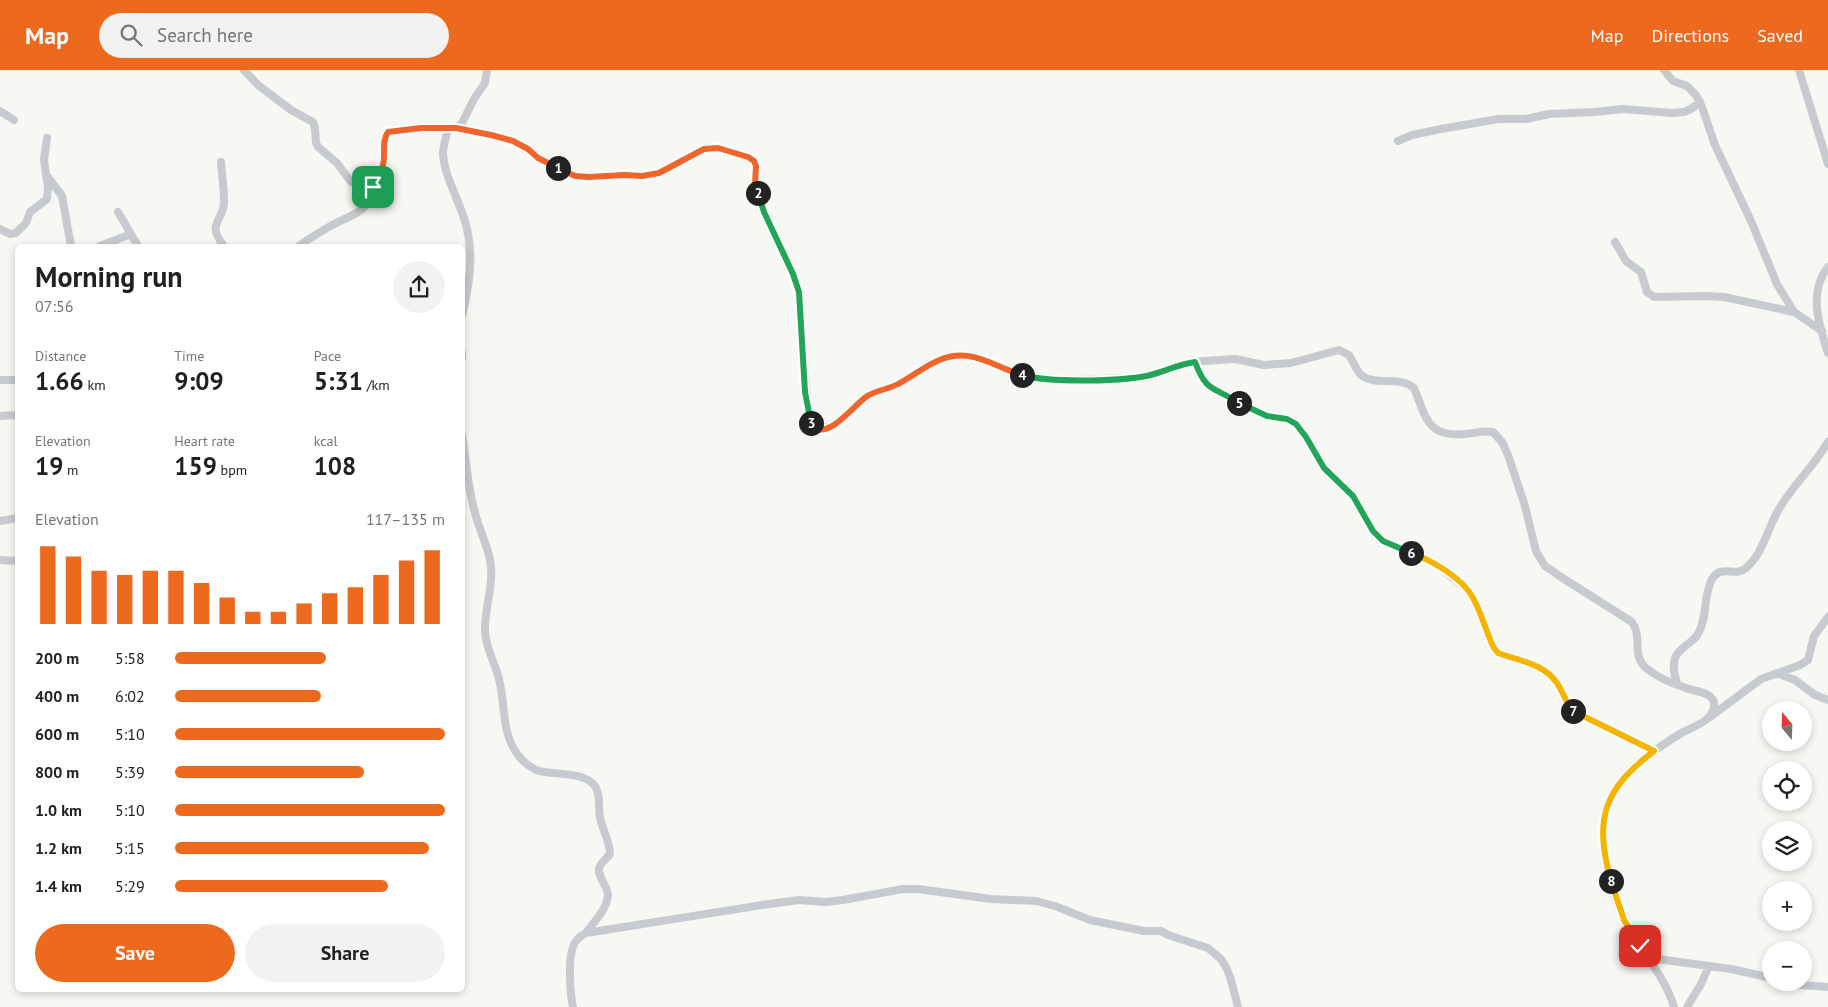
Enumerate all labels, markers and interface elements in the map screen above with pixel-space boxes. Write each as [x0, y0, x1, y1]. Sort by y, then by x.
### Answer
search box [99, 13, 449, 58]
text: Map [25, 20, 69, 51]
icon: search [117, 21, 145, 49]
text: Search here [157, 23, 253, 47]
text: Map [1591, 24, 1623, 47]
text: Directions [1651, 24, 1729, 47]
text: Saved [1757, 24, 1803, 47]
pin: 1 [546, 156, 570, 180]
text: 1 [555, 159, 562, 177]
pin [352, 166, 394, 208]
icon: arrive [359, 173, 387, 201]
pin: 2 [746, 180, 770, 206]
text: 2 [755, 184, 762, 202]
text: Morning run [35, 258, 183, 295]
button: share [393, 261, 445, 313]
text: 07:56 [35, 296, 73, 316]
text: Distance [35, 347, 86, 365]
text: Time [174, 347, 204, 365]
text: Pace [314, 347, 341, 365]
pin: 4 [1010, 362, 1034, 388]
text: 1.66 [35, 365, 84, 397]
text: 9:09 [174, 365, 224, 397]
text: 5:31 [314, 365, 363, 397]
text: 4 [1019, 366, 1026, 384]
text: km [84, 376, 106, 394]
text: /km [363, 376, 390, 394]
pin: 5 [1226, 390, 1252, 416]
text: 5 [1236, 394, 1243, 412]
pin: 3 [798, 410, 824, 436]
text: 3 [808, 414, 815, 432]
text: Elevation [35, 432, 91, 450]
text: Heart rate [174, 432, 235, 450]
text: kcal [314, 432, 338, 450]
text: 19 [35, 450, 63, 482]
text: 159 [174, 450, 217, 482]
text: 108 [314, 450, 356, 482]
text: m [63, 461, 78, 479]
text: bpm [217, 461, 247, 479]
text: Elevation [35, 509, 99, 529]
text: 117–135 m [366, 509, 445, 529]
pin: 6 [1398, 540, 1424, 566]
text: 6 [1408, 544, 1415, 562]
text: 200 m [35, 648, 79, 668]
text: 5:58 [115, 648, 145, 668]
text: 400 m [35, 686, 79, 706]
text: 6:02 [115, 686, 145, 706]
pin: 7 [1560, 698, 1586, 724]
north arrow [1762, 701, 1812, 751]
map controls [1762, 701, 1812, 991]
text: 7 [1570, 702, 1577, 720]
text: 600 m [35, 724, 79, 744]
text: 5:10 [115, 724, 145, 744]
button: locate [1762, 761, 1812, 811]
text: 800 m [35, 762, 79, 782]
text: 5:39 [115, 762, 145, 782]
text: 1.0 km [35, 800, 82, 820]
text: 5:10 [115, 800, 145, 820]
button: layers [1762, 821, 1812, 871]
text: 1.2 km [35, 838, 82, 858]
text: 5:15 [115, 838, 145, 858]
pin: 8 [1598, 868, 1624, 894]
text: 8 [1608, 872, 1615, 890]
text: 1.4 km [35, 876, 82, 896]
text: 5:29 [115, 876, 145, 896]
button: + [1762, 881, 1812, 931]
button: Save [35, 924, 235, 982]
button: Share [245, 924, 445, 982]
pin [1619, 925, 1661, 967]
icon: check [1626, 932, 1654, 960]
button: − [1762, 941, 1812, 991]

